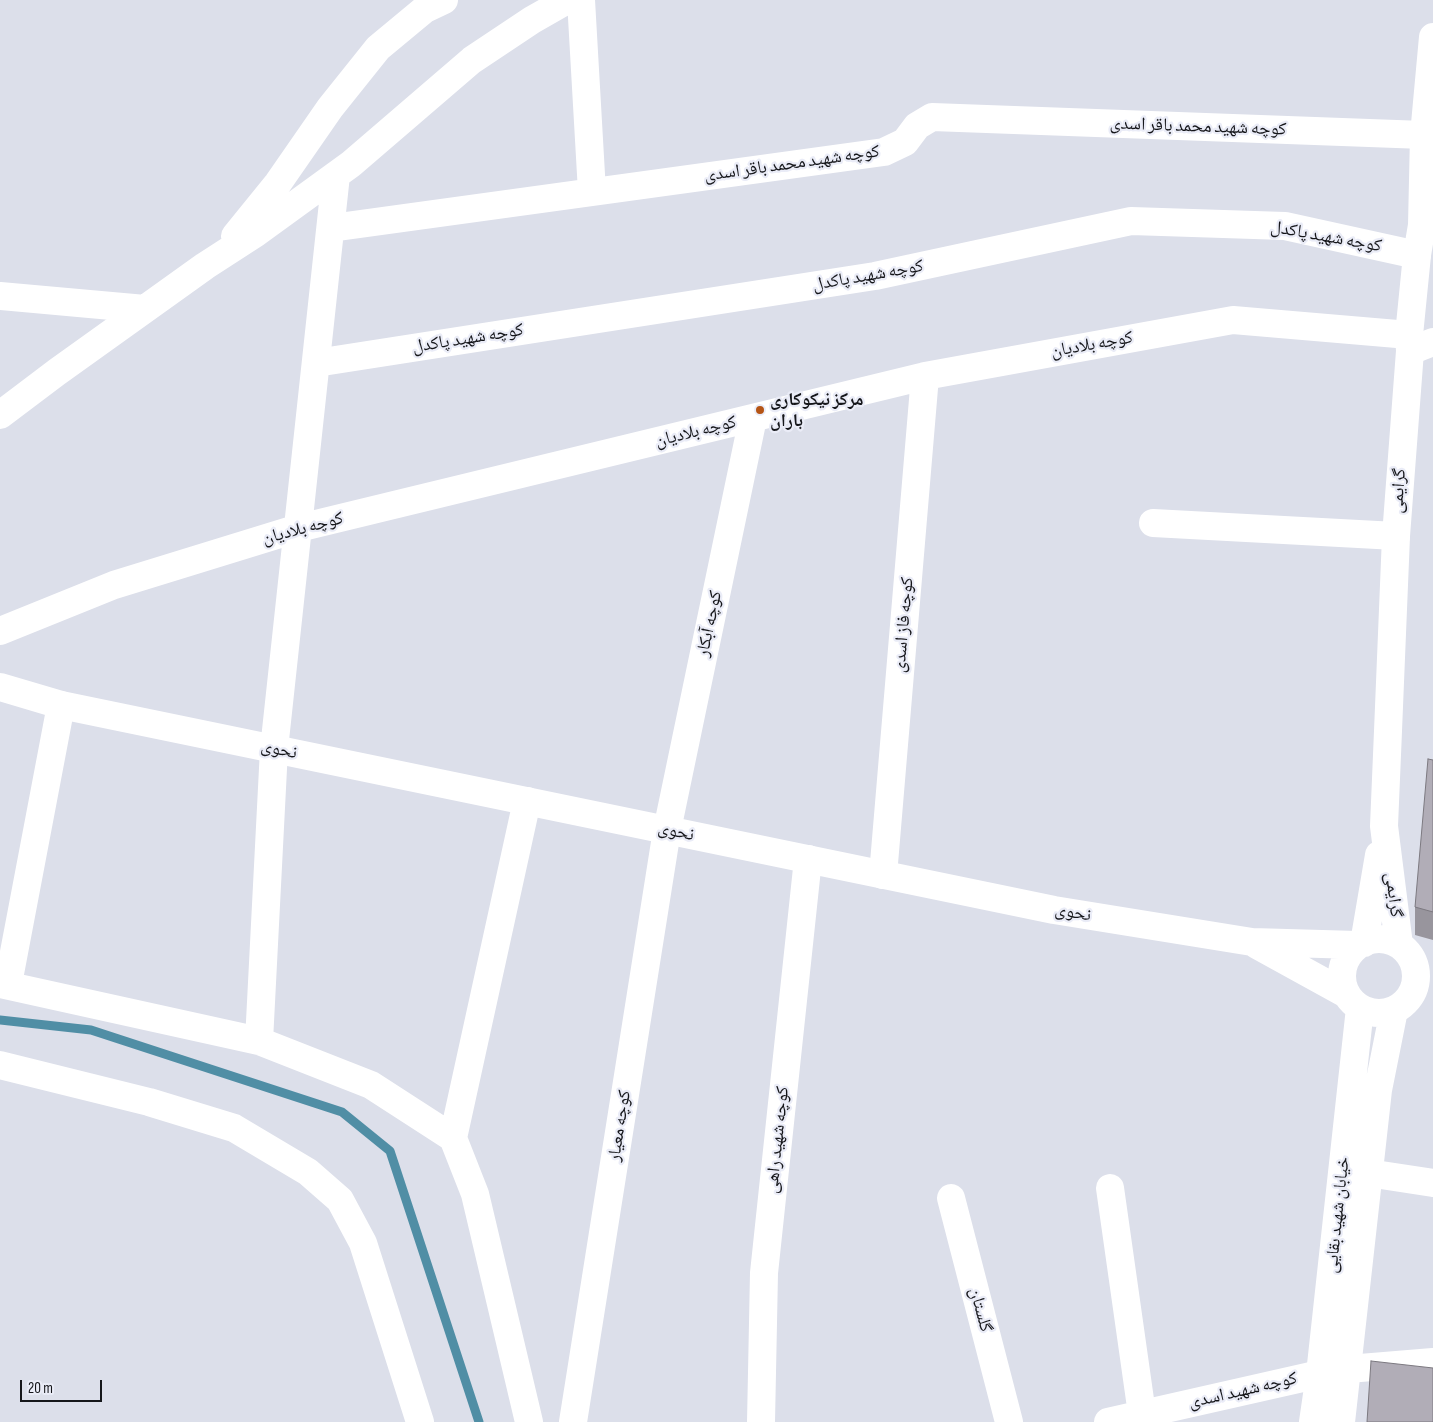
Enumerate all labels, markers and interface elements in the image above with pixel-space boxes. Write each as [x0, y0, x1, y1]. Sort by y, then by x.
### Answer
street label: کوچه شهید محمد باقر اسدی [1109, 113, 1287, 141]
street label: کوچه شهید محمد باقر اسدی [703, 141, 881, 187]
street label: کوچه شهید پاکدل [1269, 217, 1383, 257]
street label: کوچه شهید پاکدل [811, 256, 925, 296]
street label: کوچه شهید پاکدل [411, 320, 525, 358]
street label: کوچه بلادیان [1049, 327, 1135, 363]
place label: مرکز نیکوکاری باران [770, 389, 864, 432]
marker: مرکز نیکوکاری باران [754, 404, 766, 416]
street label: کوچه بلادیان [653, 411, 739, 453]
street label: گرایمی [1387, 468, 1411, 514]
street label: کوچه بلادیان [260, 508, 346, 550]
street label: کوچه فاز اسدی [889, 576, 919, 674]
street label: کوچه آبکار [692, 589, 728, 659]
street label: نحوی [259, 736, 299, 764]
street label: نحوی [656, 818, 696, 846]
street label: گرایمی [1380, 871, 1406, 919]
street label: نحوی [1053, 899, 1093, 927]
street label: کوچه شهید راهی [762, 1085, 794, 1195]
street label: کوچه معیار [604, 1089, 636, 1163]
street label: خیابان شهید بقایی [1321, 1156, 1355, 1274]
street label: گلستان [964, 1285, 996, 1335]
street label: کوچه شهید اسدی [1187, 1368, 1299, 1414]
scale bar [22, 1370, 105, 1402]
text: 20 m [28, 1379, 53, 1398]

